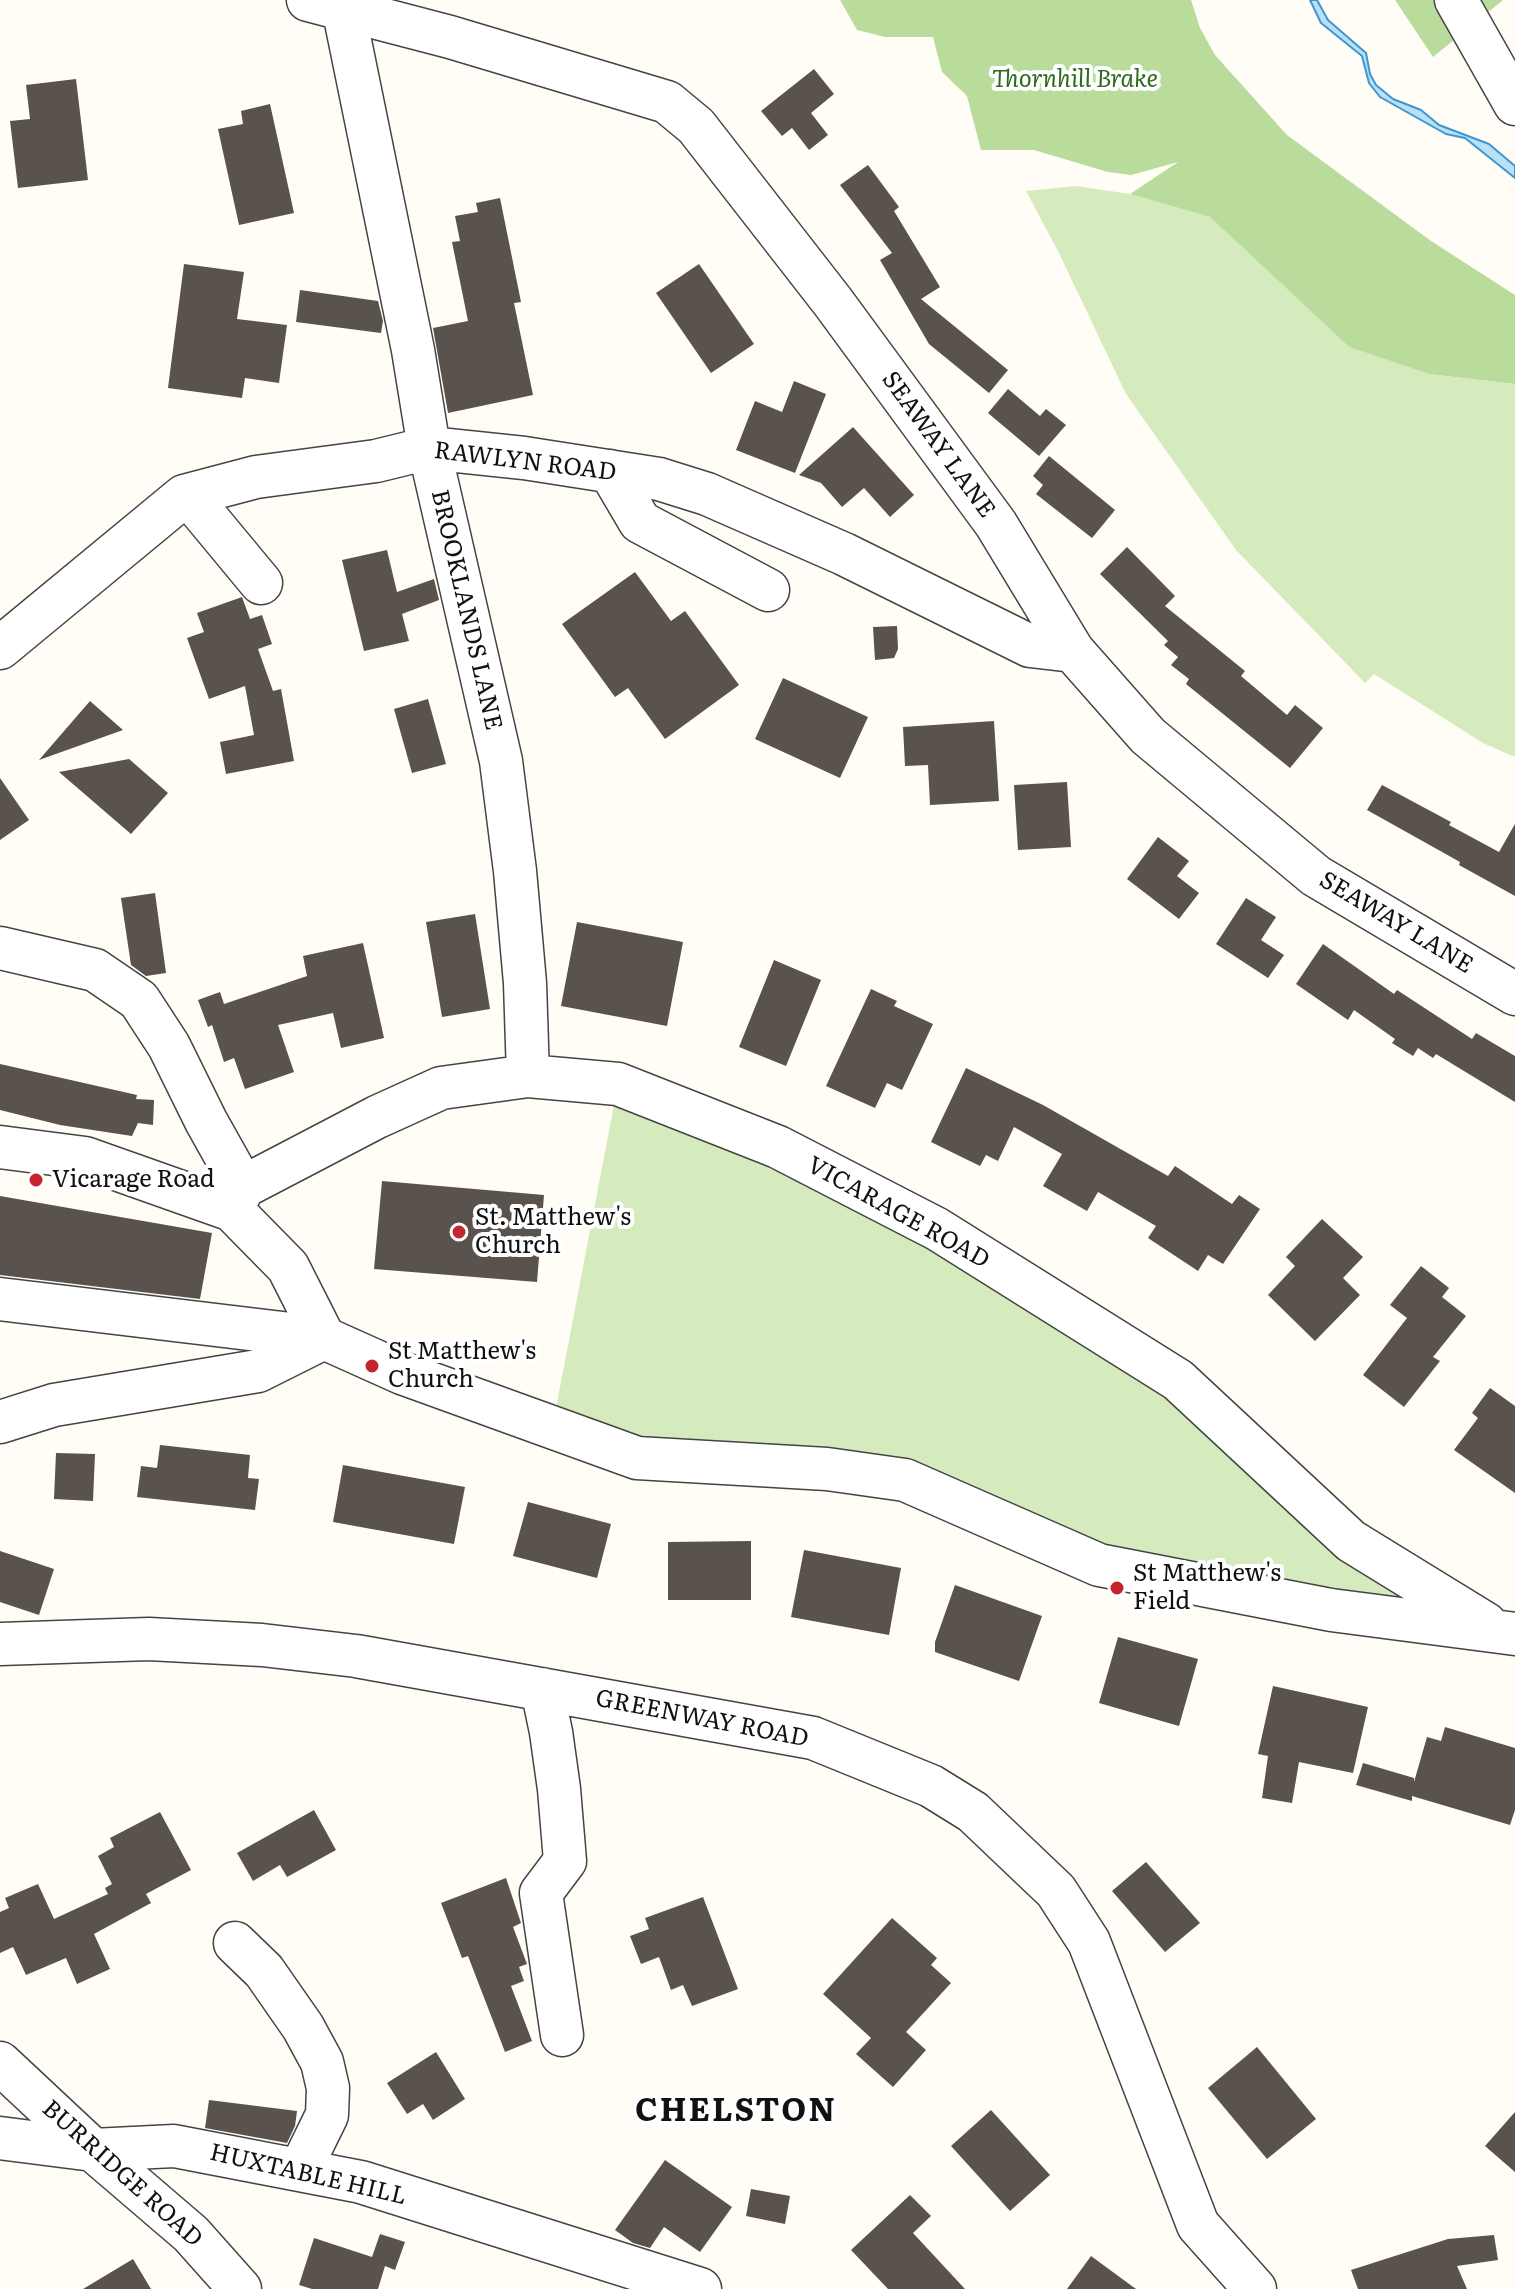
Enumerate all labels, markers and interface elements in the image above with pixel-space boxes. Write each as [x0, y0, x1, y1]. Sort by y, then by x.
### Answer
park label: Thornhill Brake [992, 66, 1158, 94]
street label: SEAWAY LANE [875, 366, 1001, 524]
street label: RAWLYN ROAD [432, 437, 618, 487]
street label: BROOKLANDS LANE [424, 487, 508, 733]
street label: SEAWAY LANE [1314, 866, 1478, 980]
street label: VICARAGE ROAD [802, 1151, 994, 1275]
place label: Vicarage Road [52, 1166, 215, 1194]
marker: Vicarage Road [27, 1171, 45, 1189]
place label: St. Matthew's Church [475, 1204, 631, 1260]
marker: St. Matthew's Church [450, 1223, 468, 1241]
place label: St Matthew's Church [388, 1338, 536, 1394]
marker: St Matthew's Church [363, 1357, 381, 1375]
place label: St Matthew's Field [1133, 1560, 1281, 1616]
marker: St Matthew's Field [1108, 1579, 1126, 1597]
street label: GREENWAY ROAD [593, 1684, 811, 1754]
district label: CHELSTON [635, 2093, 837, 2131]
street label: BURRIDGE ROAD [36, 2094, 208, 2254]
street label: HUXTABLE HILL [207, 2138, 409, 2212]

